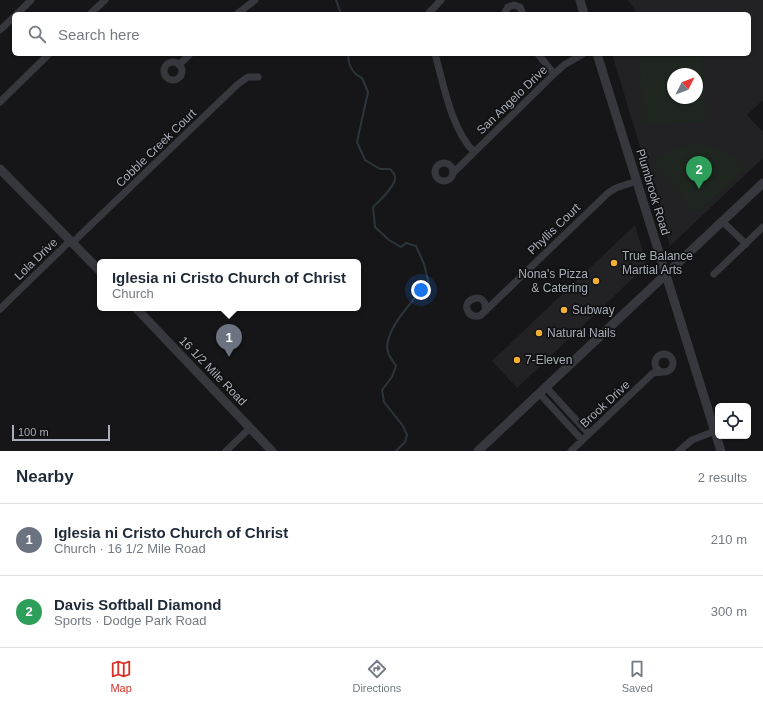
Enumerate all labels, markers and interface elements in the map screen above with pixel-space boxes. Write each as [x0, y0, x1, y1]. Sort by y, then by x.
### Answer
search box [12, 12, 751, 56]
icon: search [26, 23, 48, 45]
text: Search here [58, 26, 140, 43]
street label: San Angelo Drive [474, 63, 550, 137]
north arrow [667, 68, 703, 104]
street label: Cobble Creek Court [113, 106, 199, 190]
street label: Plumbrook Road [633, 147, 673, 237]
pin: 2 [686, 156, 712, 189]
street label: Phyllis Court [525, 200, 584, 257]
street label: Lola Drive [12, 235, 61, 283]
place label: True Balance Martial Arts [622, 249, 693, 277]
marker: True Balance Martial Arts [609, 258, 619, 268]
popup [97, 259, 361, 311]
place label: Nona's Pizza & Catering [518, 267, 588, 295]
text: Iglesia ni Cristo Church of Christ [112, 269, 346, 286]
marker: Nona's Pizza & Catering [591, 276, 601, 286]
your location [411, 280, 431, 300]
text: Church [112, 286, 154, 301]
place label: Subway [572, 303, 615, 317]
marker: Subway [559, 305, 569, 315]
pin: 1 [216, 324, 242, 357]
place label: Natural Nails [547, 326, 616, 340]
marker: Natural Nails [534, 328, 544, 338]
street label: 16 1/2 Mile Road [176, 333, 250, 409]
place label: 7-Eleven [525, 353, 572, 367]
marker: 7-Eleven [512, 355, 522, 365]
street label: Brook Drive [577, 377, 633, 430]
map controls [715, 403, 751, 439]
button: locate [715, 403, 751, 439]
scale bar [12, 423, 110, 442]
text: 100 m [18, 426, 49, 438]
text: Nearby [16, 467, 74, 486]
text: 2 results [698, 470, 747, 485]
text: Iglesia ni Cristo Church of Christ [54, 524, 288, 541]
text: 1 [25, 532, 33, 547]
text: 210 m [711, 532, 747, 547]
text: Church · 16 1/2 Mile Road [54, 541, 206, 556]
text: Davis Softball Diamond [54, 596, 222, 613]
text: 2 [25, 604, 33, 619]
text: 300 m [711, 604, 747, 619]
text: Sports · Dodge Park Road [54, 613, 206, 628]
tab: Map [110, 658, 132, 694]
tab: Directions [352, 658, 401, 694]
tab: Saved [622, 658, 653, 694]

